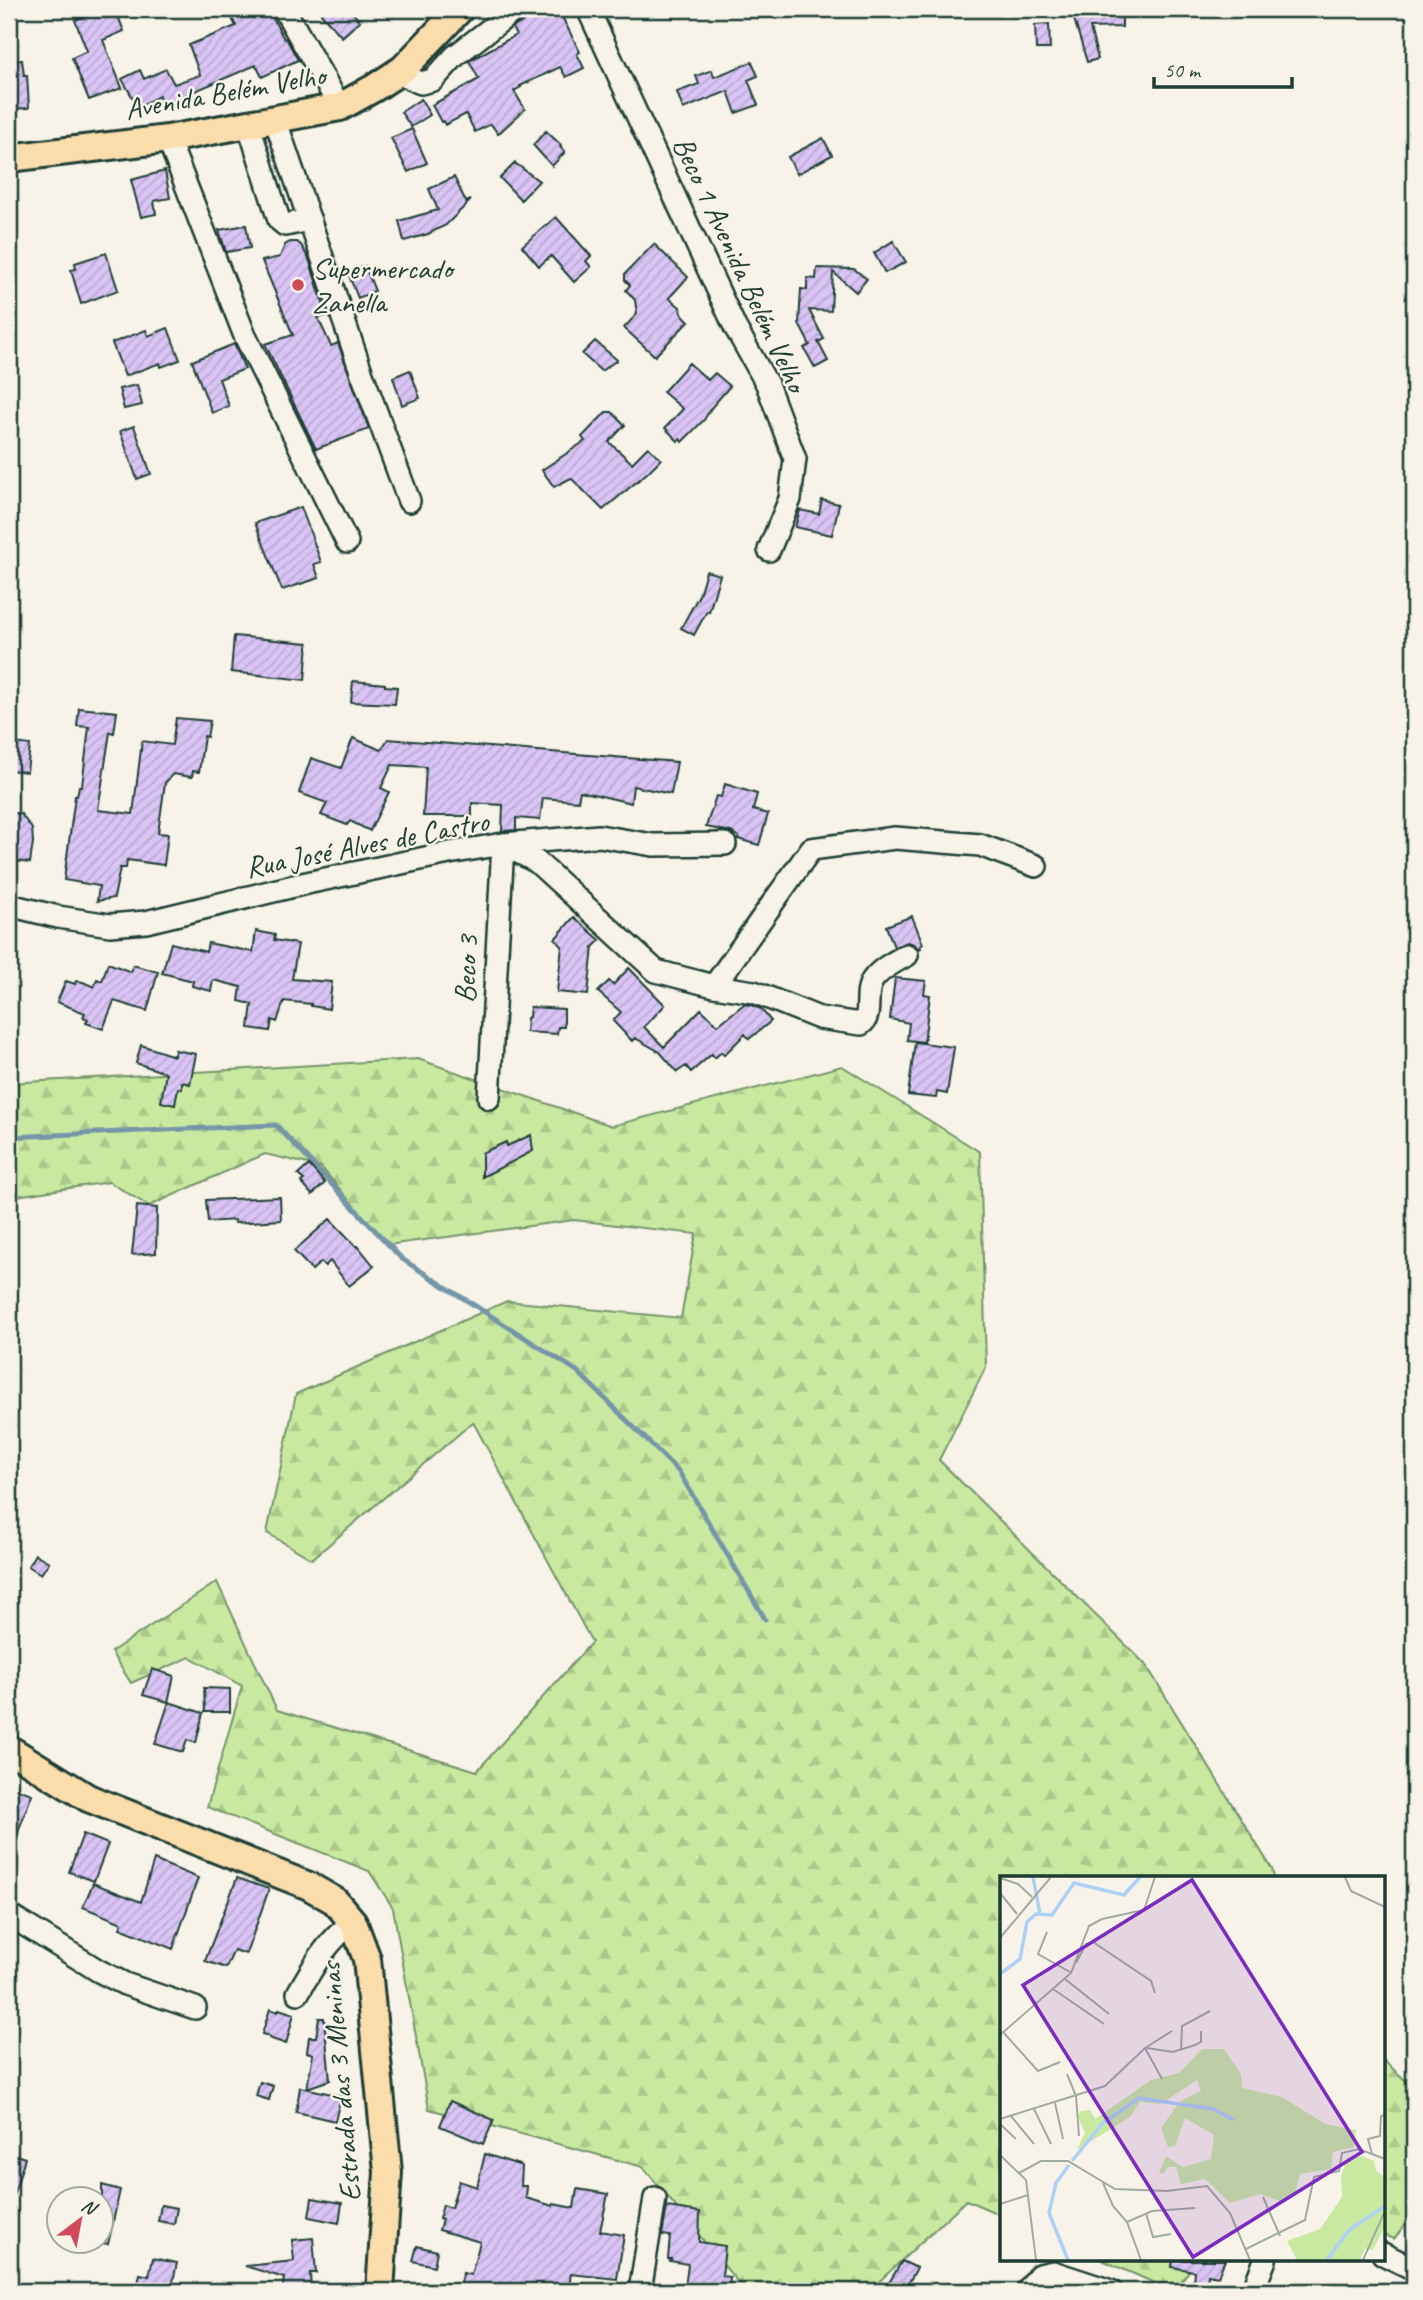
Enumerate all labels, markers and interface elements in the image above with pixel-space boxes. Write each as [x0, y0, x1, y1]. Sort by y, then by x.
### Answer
scale bar [1154, 46, 1292, 90]
street label: Avenida Belém Velho [122, 55, 331, 128]
text: 50 m [1164, 57, 1202, 83]
street label: Beco 1 Avenida Belém Velho [664, 130, 817, 401]
place label: Supermercado Zanella [312, 249, 456, 321]
marker: Supermercado Zanella [290, 277, 306, 293]
street label: Rua José Alves de Castro [242, 802, 493, 886]
street label: Beco 3 [445, 932, 487, 1004]
inset map [1000, 1876, 1384, 2262]
street label: Estrada das 3 Meninas [310, 1958, 369, 2203]
north arrow [46, 2184, 116, 2254]
text: N [77, 2193, 103, 2221]

